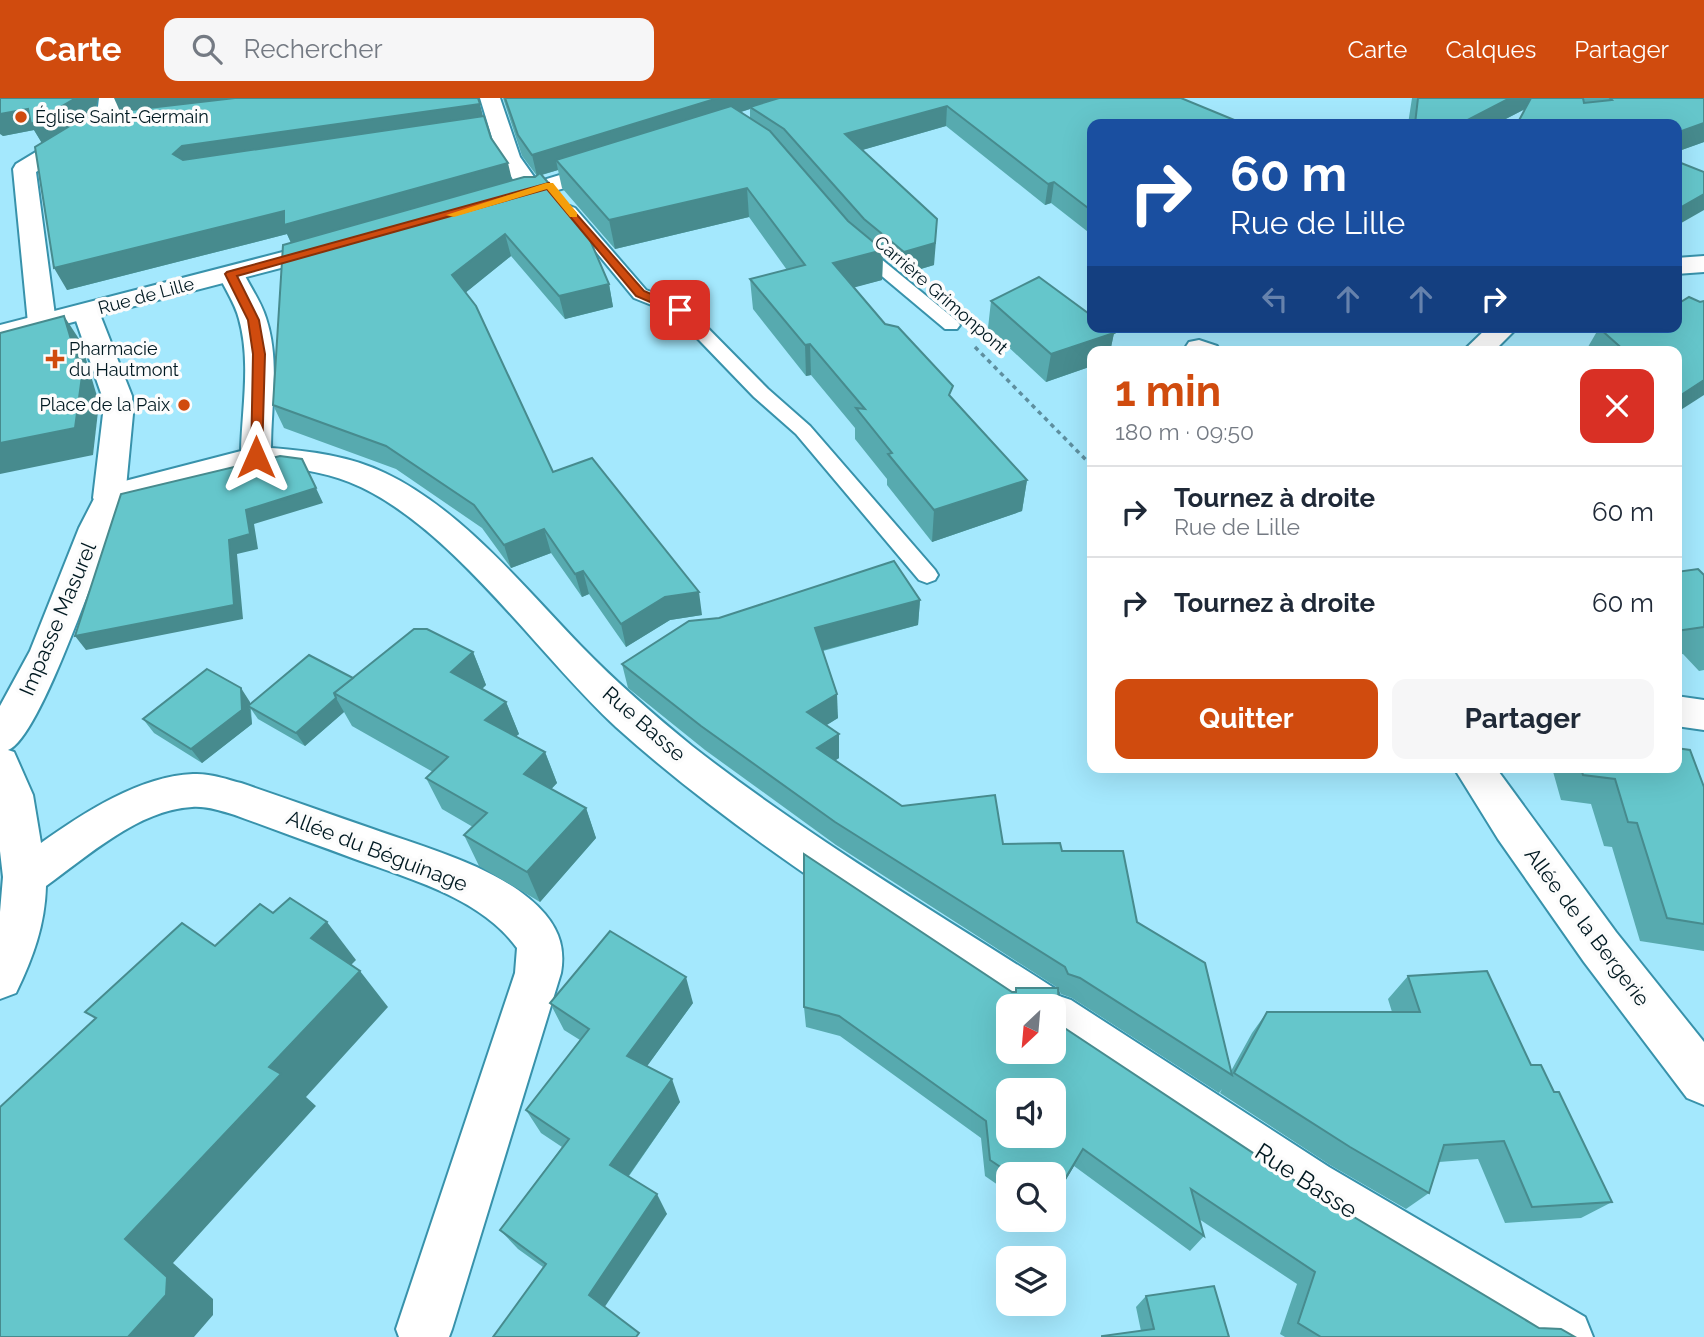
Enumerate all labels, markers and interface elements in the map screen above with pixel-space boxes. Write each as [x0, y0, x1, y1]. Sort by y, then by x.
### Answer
search box [164, 18, 654, 81]
text: Carte [35, 30, 122, 69]
icon: search [188, 30, 226, 68]
text: Rechercher [244, 34, 383, 64]
text: Carte [1348, 35, 1407, 64]
text: Calques [1445, 35, 1536, 64]
text: Partager [1574, 35, 1669, 64]
place label: Église Saint-Germain [35, 105, 209, 127]
marker: Église Saint-Germain [13, 109, 29, 125]
text: 60 m [1230, 145, 1347, 202]
icon: right [1115, 147, 1206, 238]
text: Rue de Lille [1230, 204, 1405, 241]
street label: Carrière Grimonpont [870, 231, 1012, 358]
street label: Rue de Lille [96, 273, 197, 318]
pin [650, 280, 710, 340]
icon: left [1256, 280, 1294, 318]
icon: ahead [1329, 280, 1367, 318]
icon: ahead [1402, 280, 1440, 318]
icon: right [1475, 280, 1513, 318]
icon: arrive [661, 291, 699, 329]
place label: Pharmacie du Hautmont [69, 338, 179, 380]
marker: Pharmacie du Hautmont [47, 351, 63, 367]
text: 1 min [1115, 367, 1221, 416]
button: close [1580, 369, 1654, 443]
place label: Place de la Paix [40, 394, 170, 415]
marker: Place de la Paix [176, 397, 192, 413]
text: 180 m · 09:50 [1115, 418, 1254, 445]
position arrow [219, 420, 293, 494]
text: Tournez à droite [1174, 483, 1375, 513]
icon: right [1115, 493, 1153, 531]
text: 60 m [1592, 497, 1654, 527]
text: Rue de Lille [1174, 513, 1300, 540]
street label: Impasse Masurel [14, 538, 101, 699]
icon: right [1115, 584, 1153, 622]
text: Tournez à droite [1174, 588, 1375, 618]
text: 60 m [1592, 588, 1654, 618]
button: Quitter [1115, 679, 1378, 759]
button: Partager [1392, 679, 1654, 759]
street label: Rue Basse [598, 681, 691, 766]
street label: Allée du Béguinage [283, 804, 471, 897]
street label: Allée de la Bergerie [1520, 843, 1655, 1011]
north arrow [996, 994, 1066, 1064]
map controls [996, 994, 1066, 1316]
button: sound [996, 1078, 1066, 1148]
street label: Rue Basse [1250, 1137, 1363, 1224]
button: search [996, 1162, 1066, 1232]
button: layers [996, 1246, 1066, 1316]

